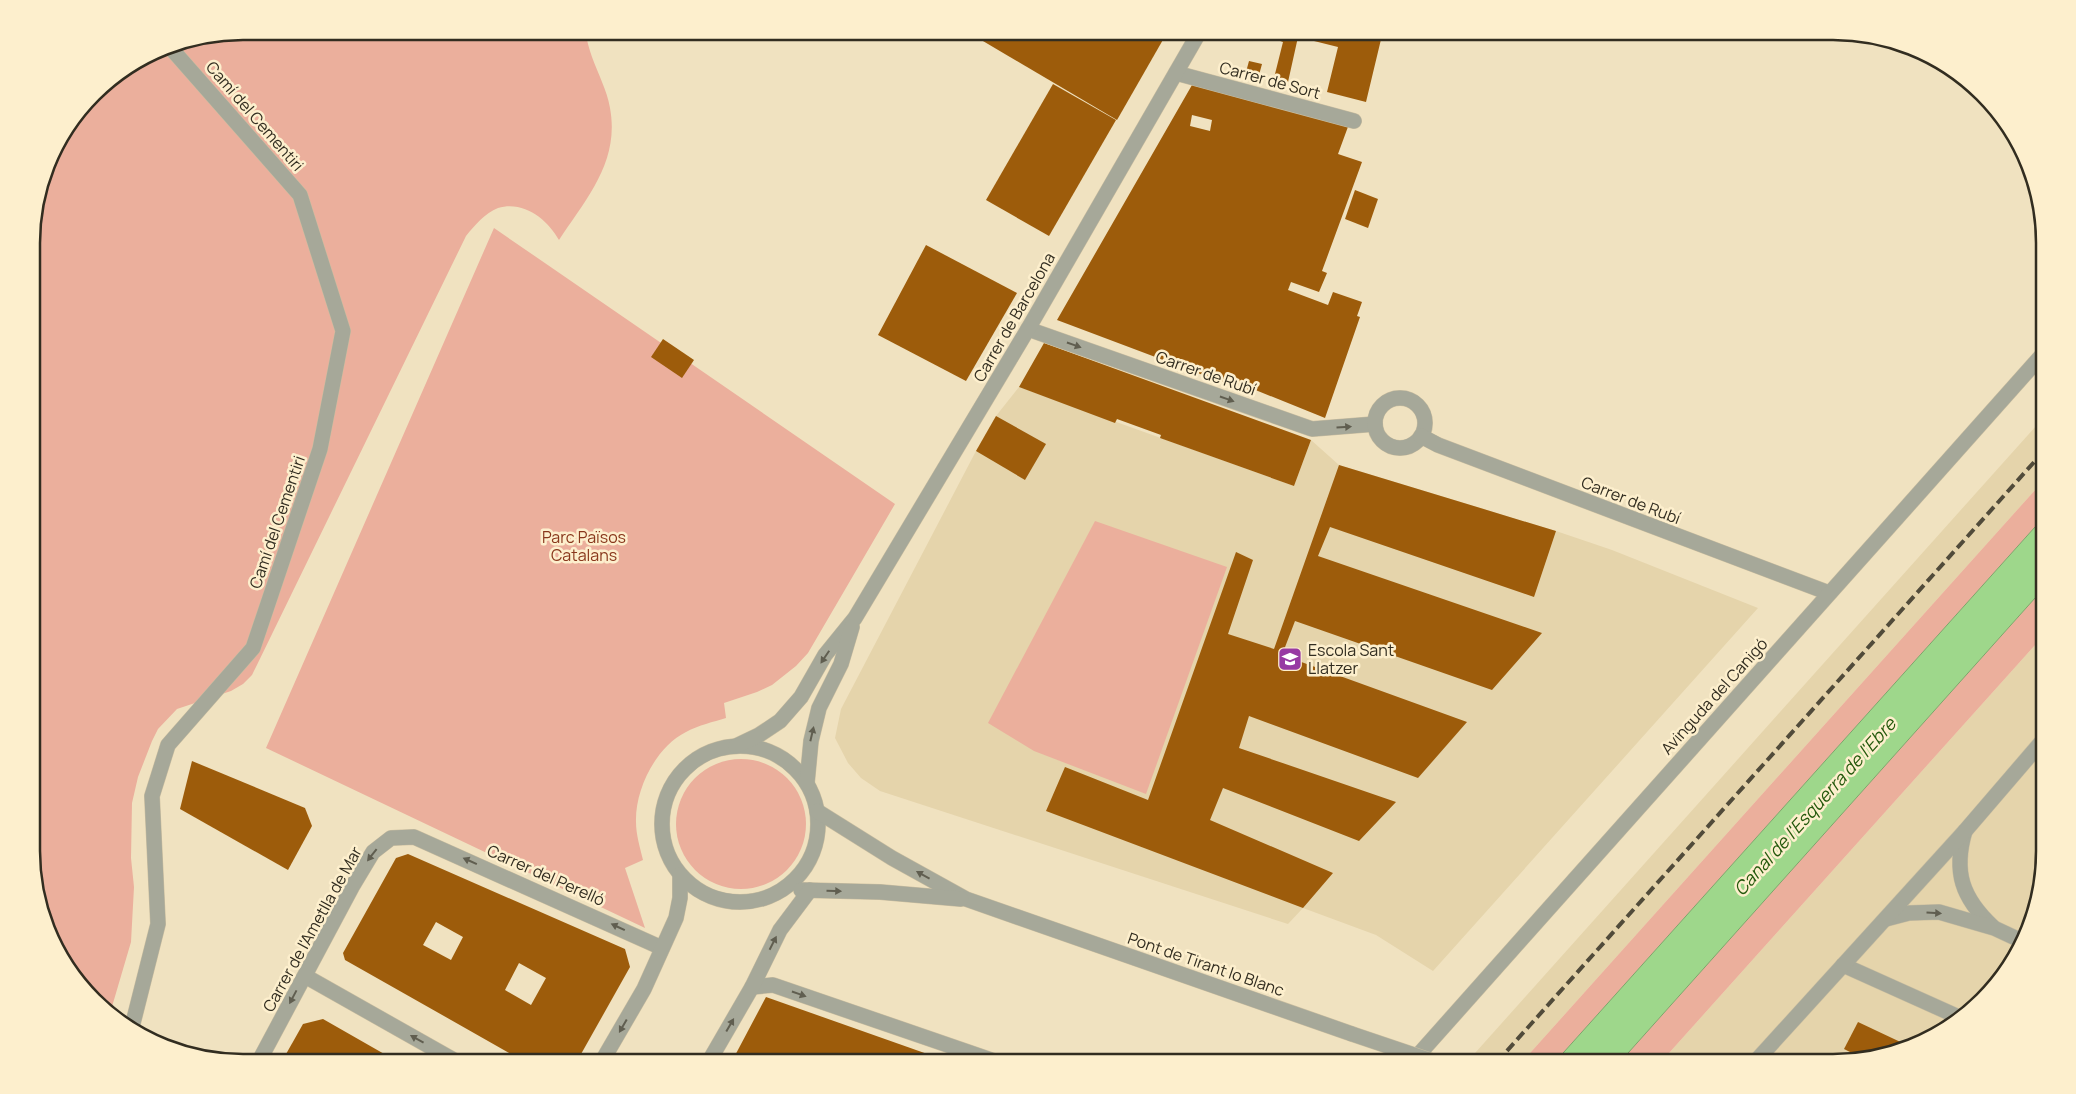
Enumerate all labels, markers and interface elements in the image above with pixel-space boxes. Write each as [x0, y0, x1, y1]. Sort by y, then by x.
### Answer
street label: Camí del Cementiri [201, 56, 309, 176]
street label: Carrer de Sort [1217, 56, 1323, 104]
street label: Carrer de Barcelona [968, 248, 1060, 386]
one-way arrow [1067, 341, 1082, 349]
street label: Carrer de Rubí [1153, 346, 1259, 401]
one-way arrow [1220, 395, 1235, 403]
one-way arrow [1336, 422, 1352, 430]
street label: Camí del Cementiri [244, 453, 310, 591]
street label: Carrer de Rubí [1578, 471, 1684, 529]
park label: Parc Països Catalans [542, 526, 626, 566]
street label: Avinguda del Canigó [1656, 633, 1772, 759]
place label: Escola Sant Llatzer [1308, 639, 1394, 679]
school or university icon: Escola Sant Llatzer [1277, 646, 1303, 672]
one-way arrow [820, 650, 830, 663]
water label: Canal de l'Esquerra de l'Ebre [1728, 711, 1902, 900]
one-way arrow [808, 727, 816, 742]
street label: Carrer del Perelló [484, 839, 608, 911]
street label: Carrer de l'Ametlla de Mar [257, 842, 367, 1016]
one-way arrow [367, 848, 377, 862]
one-way arrow [463, 856, 477, 864]
one-way arrow [916, 871, 930, 880]
one-way arrow [826, 887, 842, 895]
one-way arrow [1926, 910, 1942, 918]
one-way arrow [611, 923, 625, 931]
street label: Pont de Tirant lo Blanc [1125, 927, 1287, 1001]
one-way arrow [769, 936, 777, 950]
one-way arrow [289, 990, 298, 1004]
one-way arrow [792, 990, 807, 998]
one-way arrow [726, 1017, 734, 1032]
one-way arrow [618, 1019, 627, 1033]
one-way arrow [409, 1035, 424, 1043]

